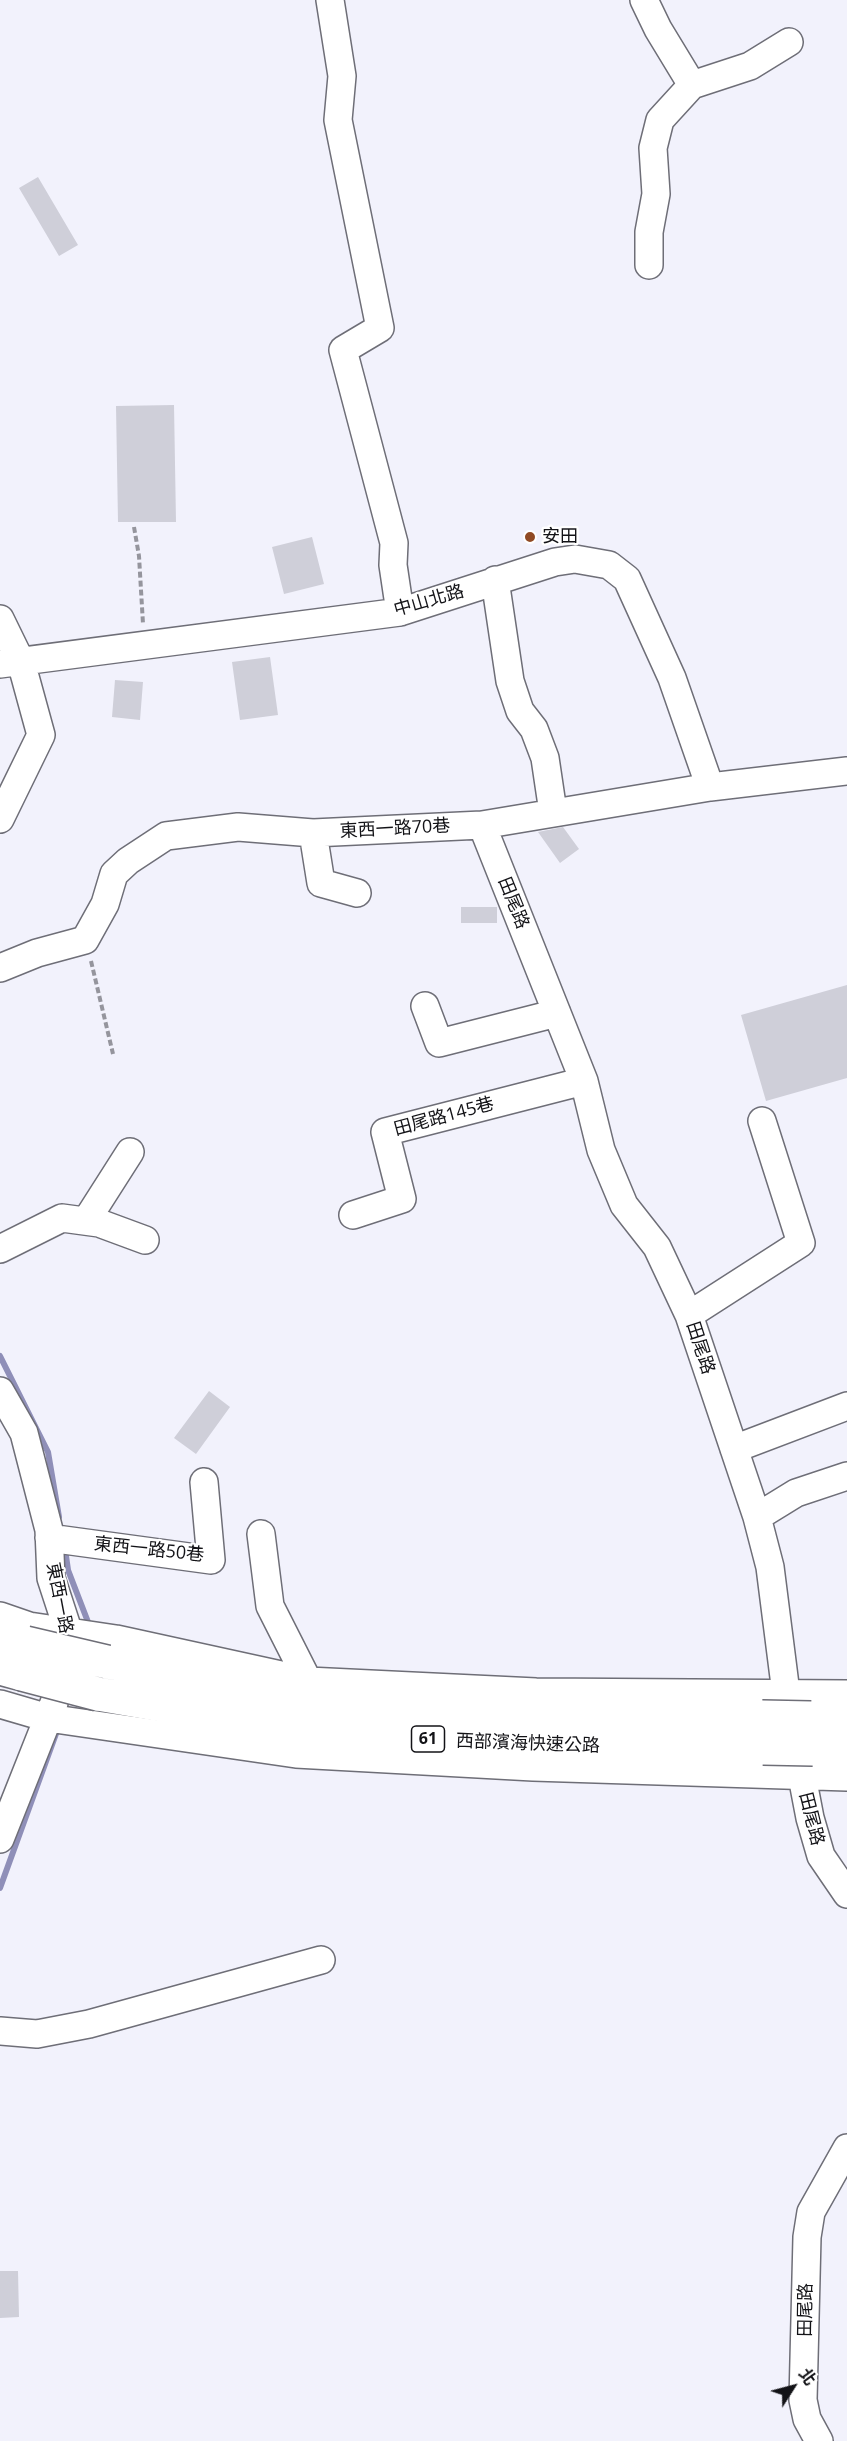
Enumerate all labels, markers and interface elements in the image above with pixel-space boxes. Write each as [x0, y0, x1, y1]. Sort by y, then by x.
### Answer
place label: 安田 [542, 526, 578, 548]
marker: 安田 [523, 530, 537, 544]
street label: 中山北路 [391, 581, 467, 621]
street label: 東西一路70巷 [339, 815, 451, 843]
street label: 田尾路 [493, 874, 533, 932]
street label: 田尾路145巷 [392, 1093, 496, 1141]
street label: 田尾路 [681, 1319, 719, 1377]
street label: 東西一路50巷 [93, 1533, 205, 1567]
street label: 東西一路 [42, 1561, 76, 1635]
road number: 61 [412, 1726, 444, 1752]
street label: 西部濱海快速公路 [456, 1731, 600, 1757]
street label: 田尾路 [794, 1790, 828, 1848]
street label: 田尾路 [795, 2283, 817, 2337]
north arrow [763, 2357, 823, 2417]
text: 北 [794, 2363, 821, 2389]

